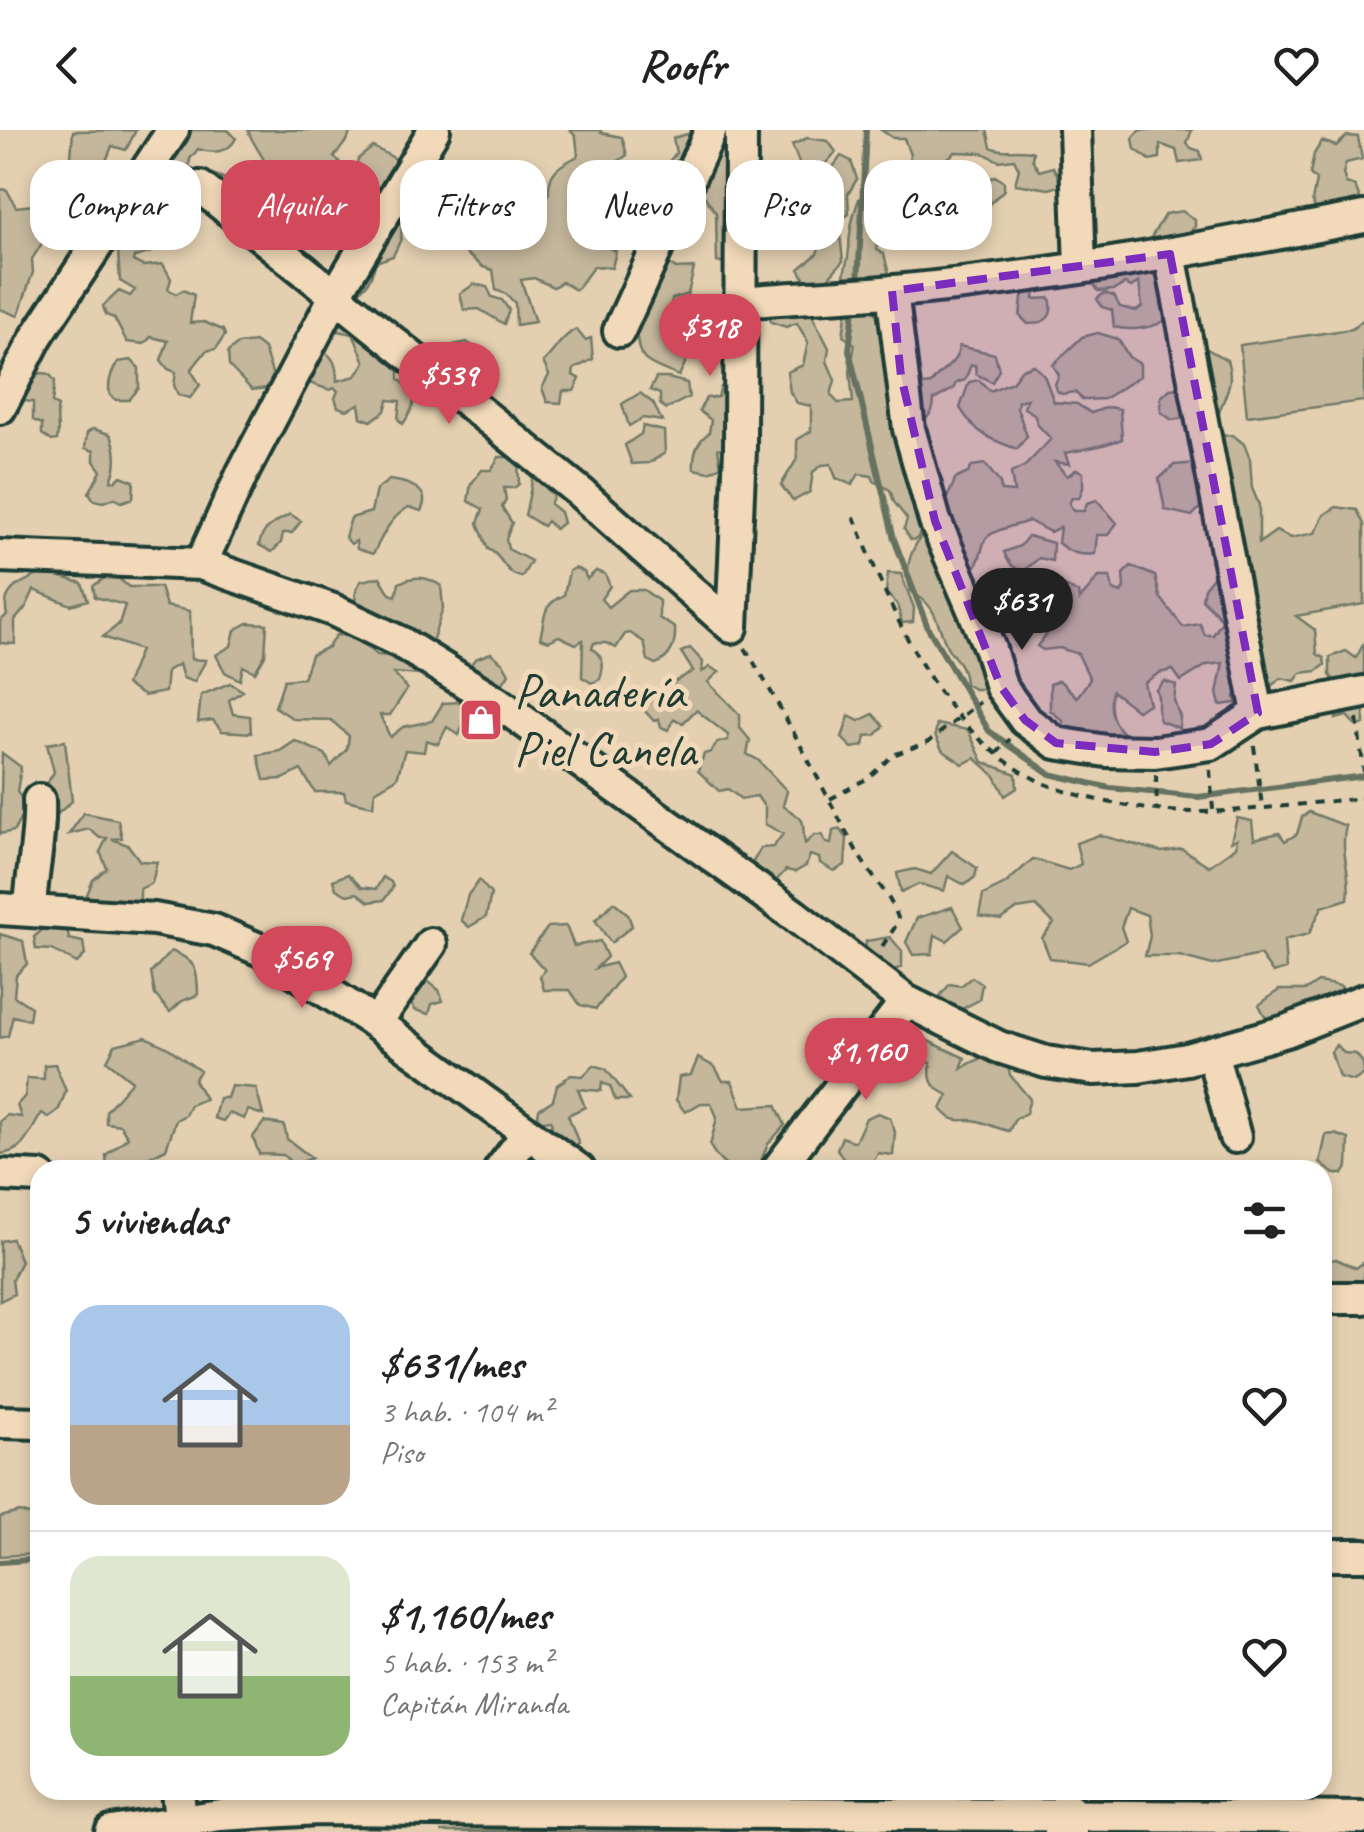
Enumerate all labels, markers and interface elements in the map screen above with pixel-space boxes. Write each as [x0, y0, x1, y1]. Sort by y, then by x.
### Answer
text: Roofr [639, 37, 725, 94]
icon: back [40, 38, 95, 93]
icon: heart [1269, 38, 1324, 93]
chip: Comprar [30, 160, 201, 250]
chip: Alquilar [221, 160, 380, 250]
chip: Filtros [400, 160, 547, 250]
chip: Nuevo [567, 160, 706, 250]
chip: Piso [726, 160, 844, 250]
chip: Casa [864, 160, 992, 250]
pin: $318 [651, 294, 769, 379]
text: $318 [681, 306, 739, 347]
pin: $539 [390, 342, 508, 427]
text: $539 [421, 354, 477, 395]
pin: $631 [963, 568, 1081, 653]
text: $631 [993, 580, 1051, 621]
place label: Panadería Piel Canela [514, 660, 699, 781]
shop icon: Panadería Piel Canela [458, 697, 504, 743]
pin: $569 [243, 926, 361, 1011]
text: $569 [273, 938, 331, 979]
pin: $1,160 [785, 1018, 947, 1103]
text: $1,160 [826, 1030, 906, 1071]
icon: filters [1237, 1193, 1292, 1248]
text: 5 viviendas [70, 1194, 227, 1247]
text: $631/mes [380, 1338, 523, 1391]
icon: home [150, 1345, 270, 1465]
icon: heart [1237, 1378, 1292, 1433]
text: 3 hab. · 104 m² [380, 1391, 552, 1432]
text: Piso [380, 1432, 423, 1473]
text: $1,160/mes [380, 1589, 550, 1642]
icon: home [150, 1596, 270, 1716]
icon: heart [1237, 1629, 1292, 1684]
text: 5 hab. · 153 m² [380, 1642, 552, 1683]
text: Capitán Miranda [380, 1683, 568, 1724]

